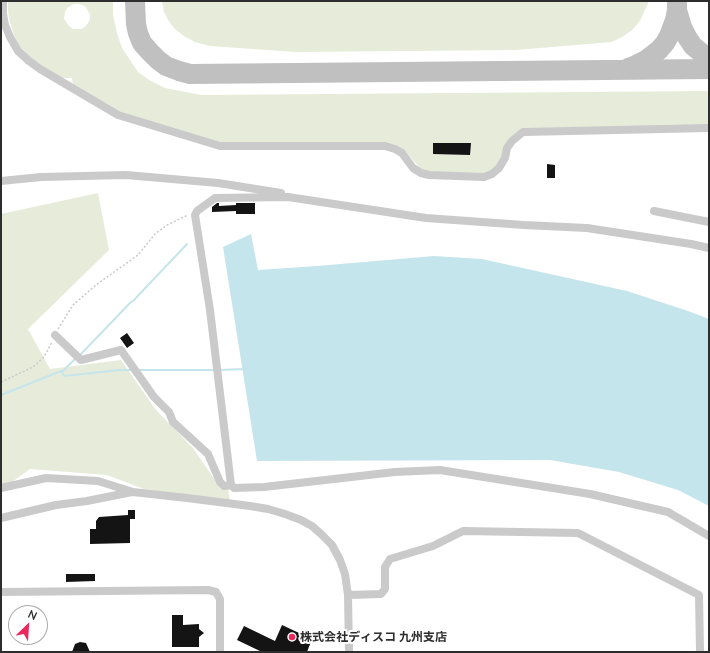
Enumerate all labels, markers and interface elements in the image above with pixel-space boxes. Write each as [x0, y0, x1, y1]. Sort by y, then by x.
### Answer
north arrow [8, 605, 48, 645]
text: N [26, 607, 39, 622]
place label: 株式会社ディスコ 九州支店 [300, 630, 447, 644]
marker: 株式会社ディスコ 九州支店 [287, 632, 297, 642]

